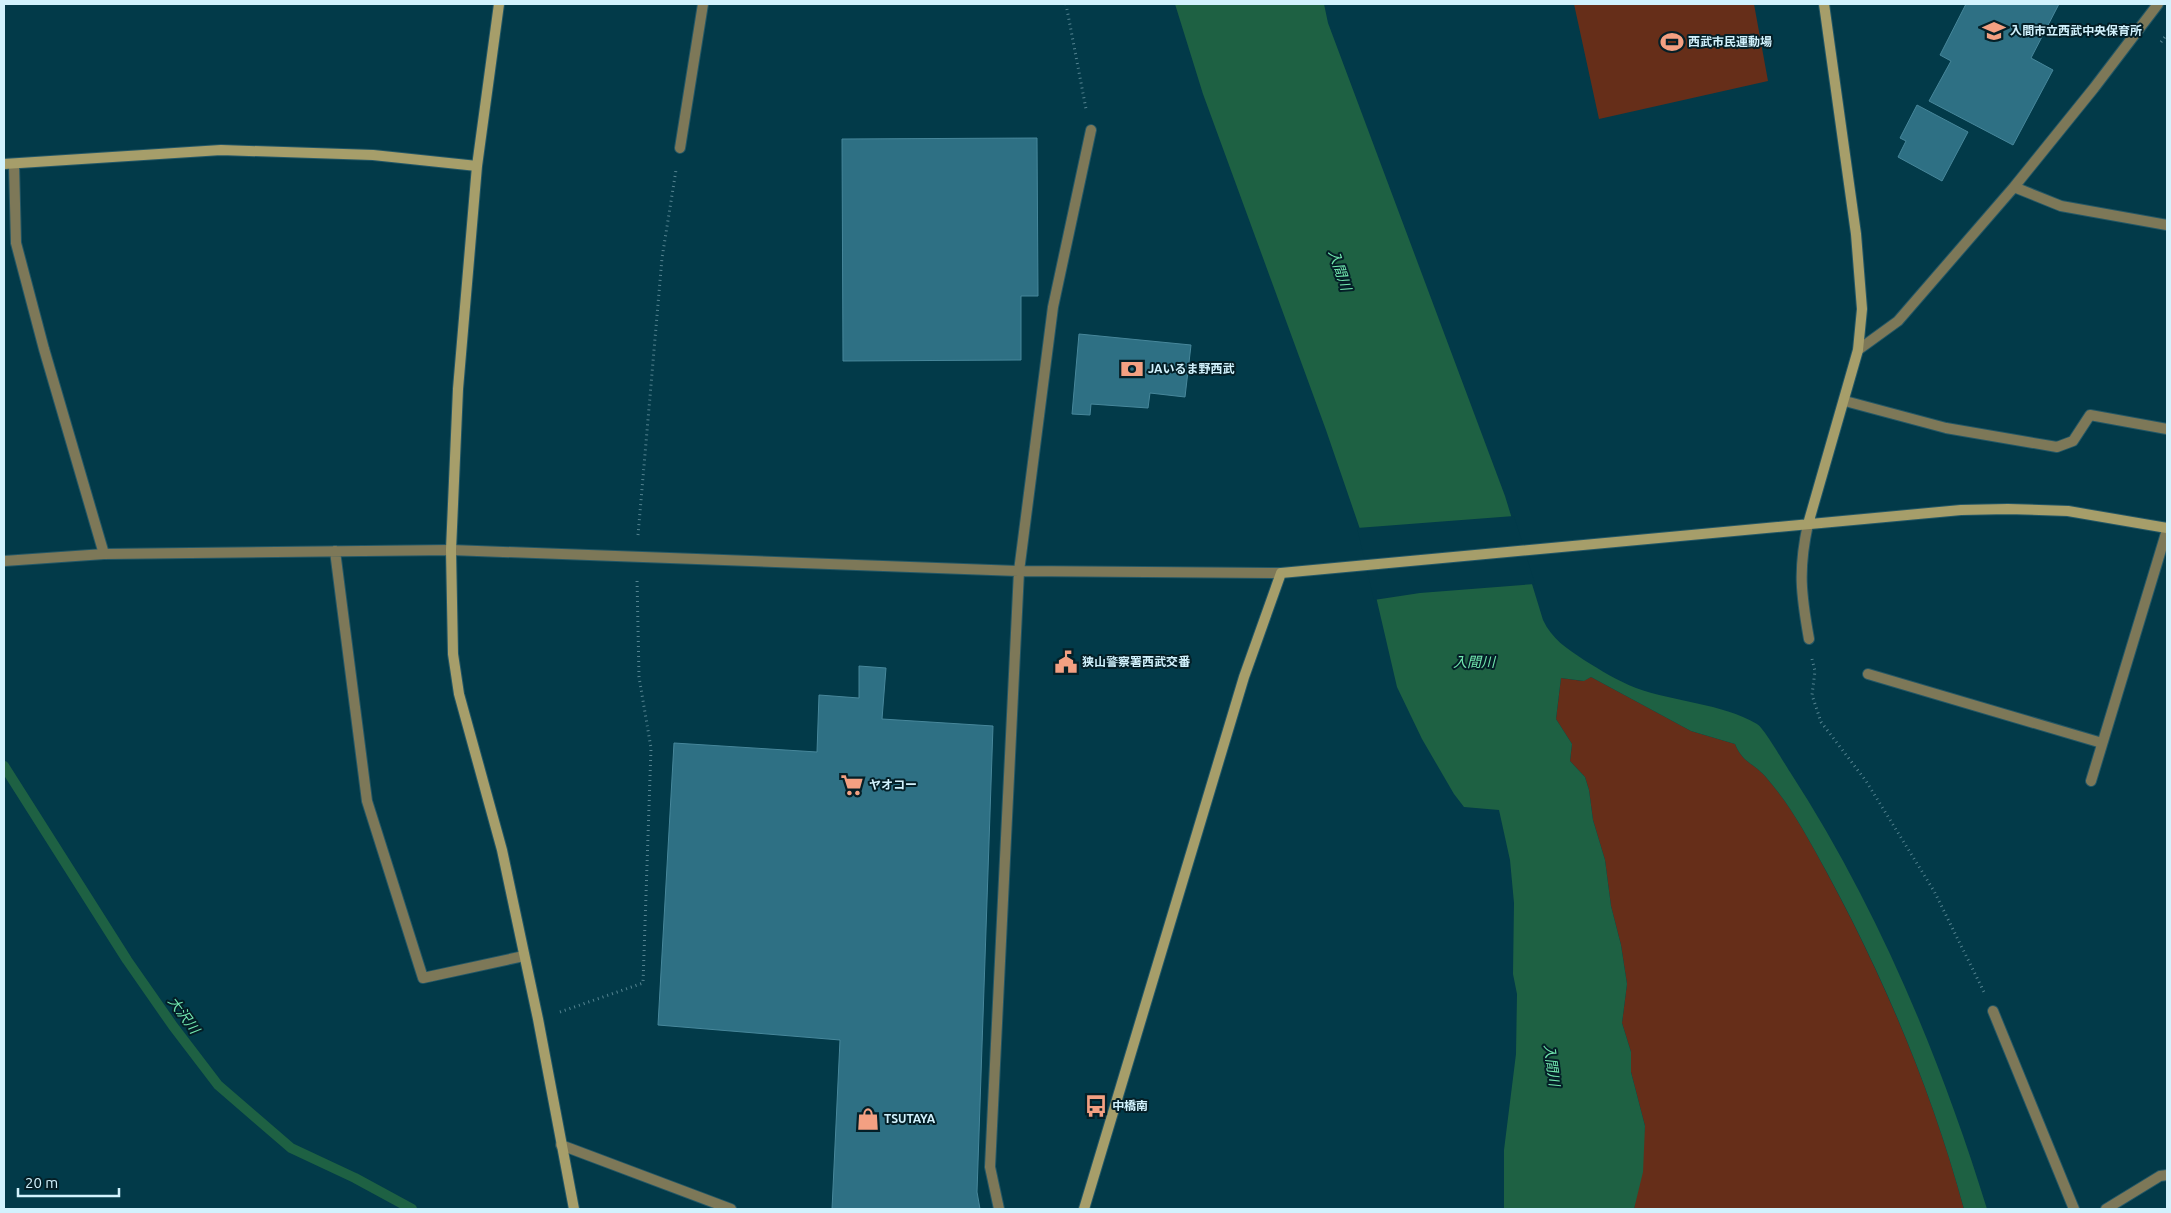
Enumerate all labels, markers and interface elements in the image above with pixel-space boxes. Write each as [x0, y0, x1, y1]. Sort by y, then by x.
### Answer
school or university icon: 入間市立西武中央保育所 [1981, 18, 2007, 44]
place label: 入間市立西武中央保育所 [2010, 24, 2142, 37]
sports icon: 西武市民運動場 [1659, 29, 1685, 55]
place label: 西武市民運動場 [1688, 35, 1772, 48]
water label: 入間川 [1326, 248, 1355, 294]
bank icon: JAいるま野西武 [1119, 356, 1145, 382]
place label: JAいるま野西武 [1148, 362, 1235, 375]
public building icon: 狭山警察署西武交番 [1053, 649, 1079, 675]
water label: 入間川 [1453, 654, 1497, 670]
place label: 狭山警察署西武交番 [1082, 655, 1191, 668]
supermarket icon: ヤオコー [839, 772, 865, 798]
place label: ヤオコー [869, 778, 917, 791]
water label: 大沢川 [165, 993, 204, 1038]
water label: 入間川 [1541, 1043, 1563, 1089]
bus stop icon: 中橋南 [1083, 1093, 1109, 1119]
place label: 中橋南 [1112, 1099, 1148, 1112]
shop icon: TSUTAYA [855, 1106, 881, 1132]
place label: TSUTAYA [884, 1112, 936, 1125]
scale bar [18, 1166, 119, 1198]
text: 20 m [25, 1174, 58, 1191]

